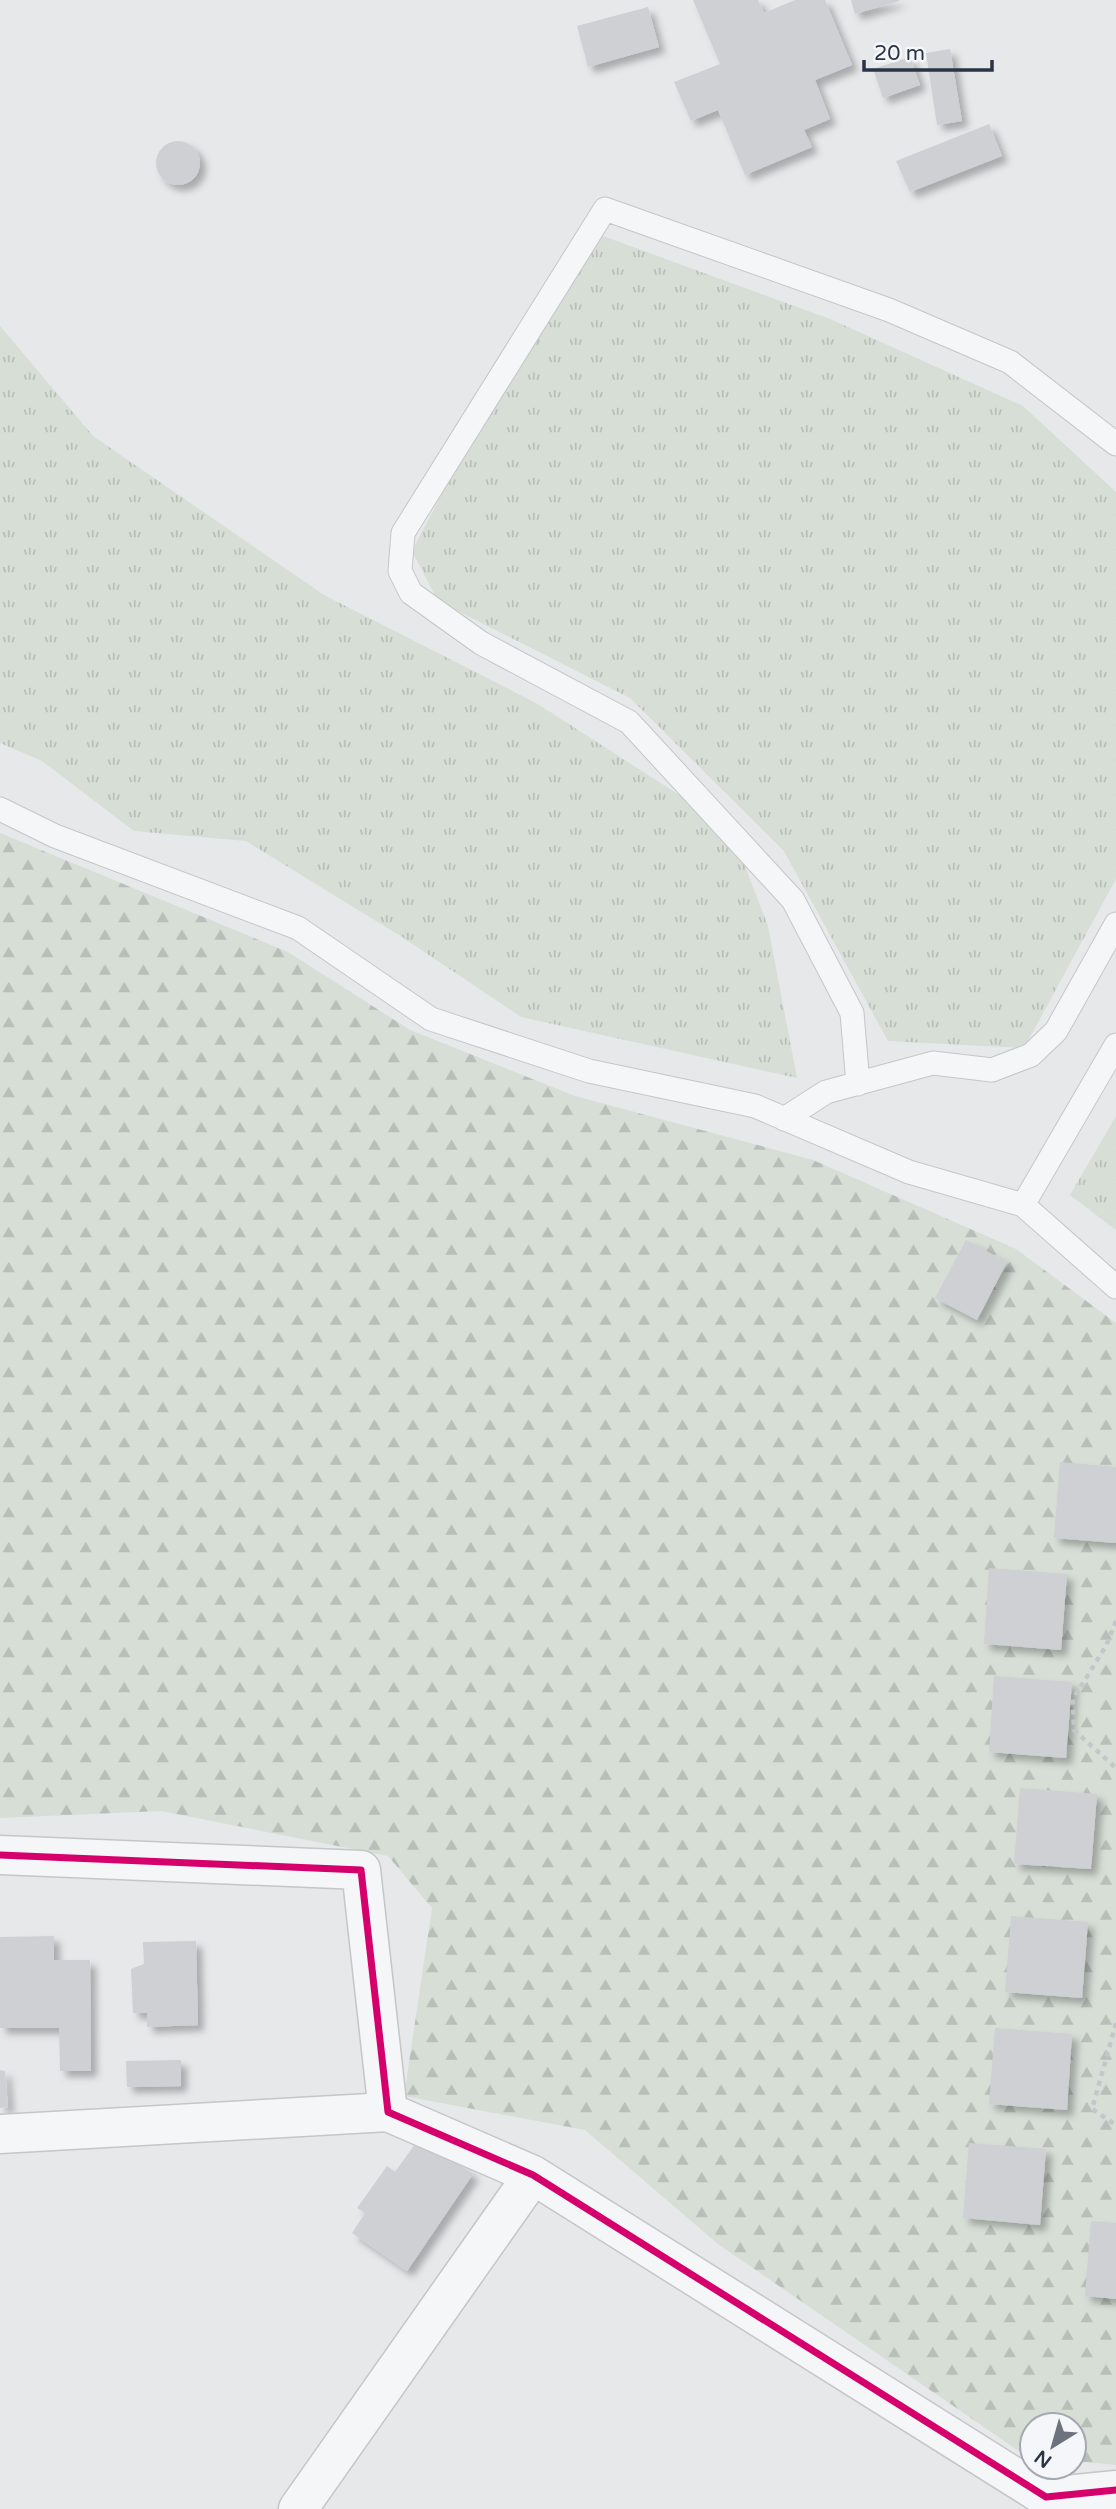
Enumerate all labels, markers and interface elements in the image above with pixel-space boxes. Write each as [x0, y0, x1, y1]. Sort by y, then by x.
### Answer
scale bar [864, 28, 992, 72]
text: 20 m [874, 41, 925, 66]
north arrow [1018, 2411, 1088, 2481]
text: N [1031, 2445, 1056, 2472]

